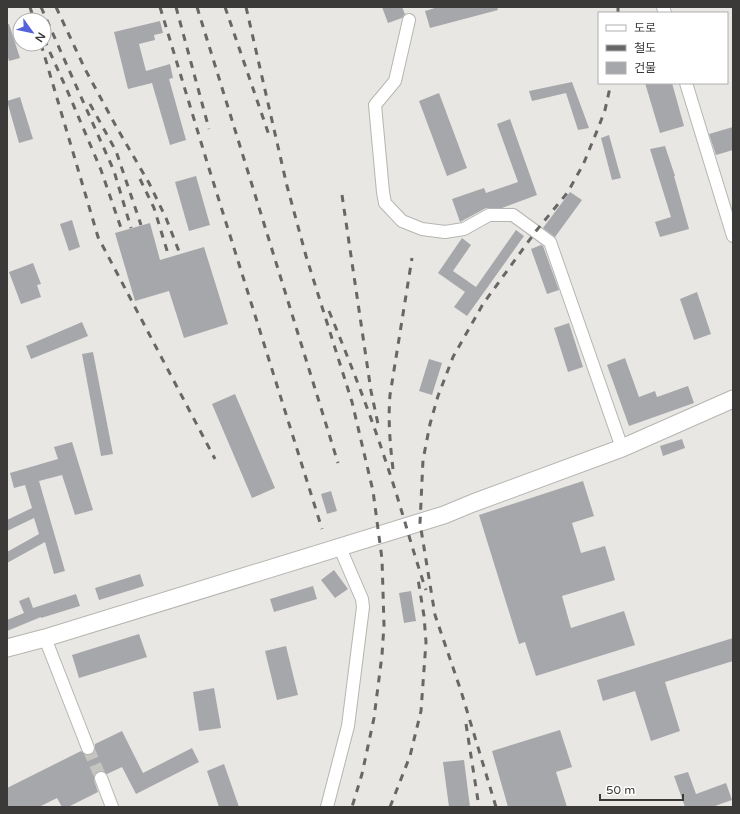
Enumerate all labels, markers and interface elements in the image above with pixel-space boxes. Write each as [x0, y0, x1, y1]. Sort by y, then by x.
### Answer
north arrow [12, 12, 52, 52]
legend [598, 12, 728, 84]
text: 도로 [634, 21, 656, 35]
text: N [32, 30, 48, 44]
text: 철도 [634, 41, 656, 55]
text: 건물 [634, 61, 656, 75]
scale bar [600, 776, 683, 802]
text: 50 m [606, 783, 635, 797]

